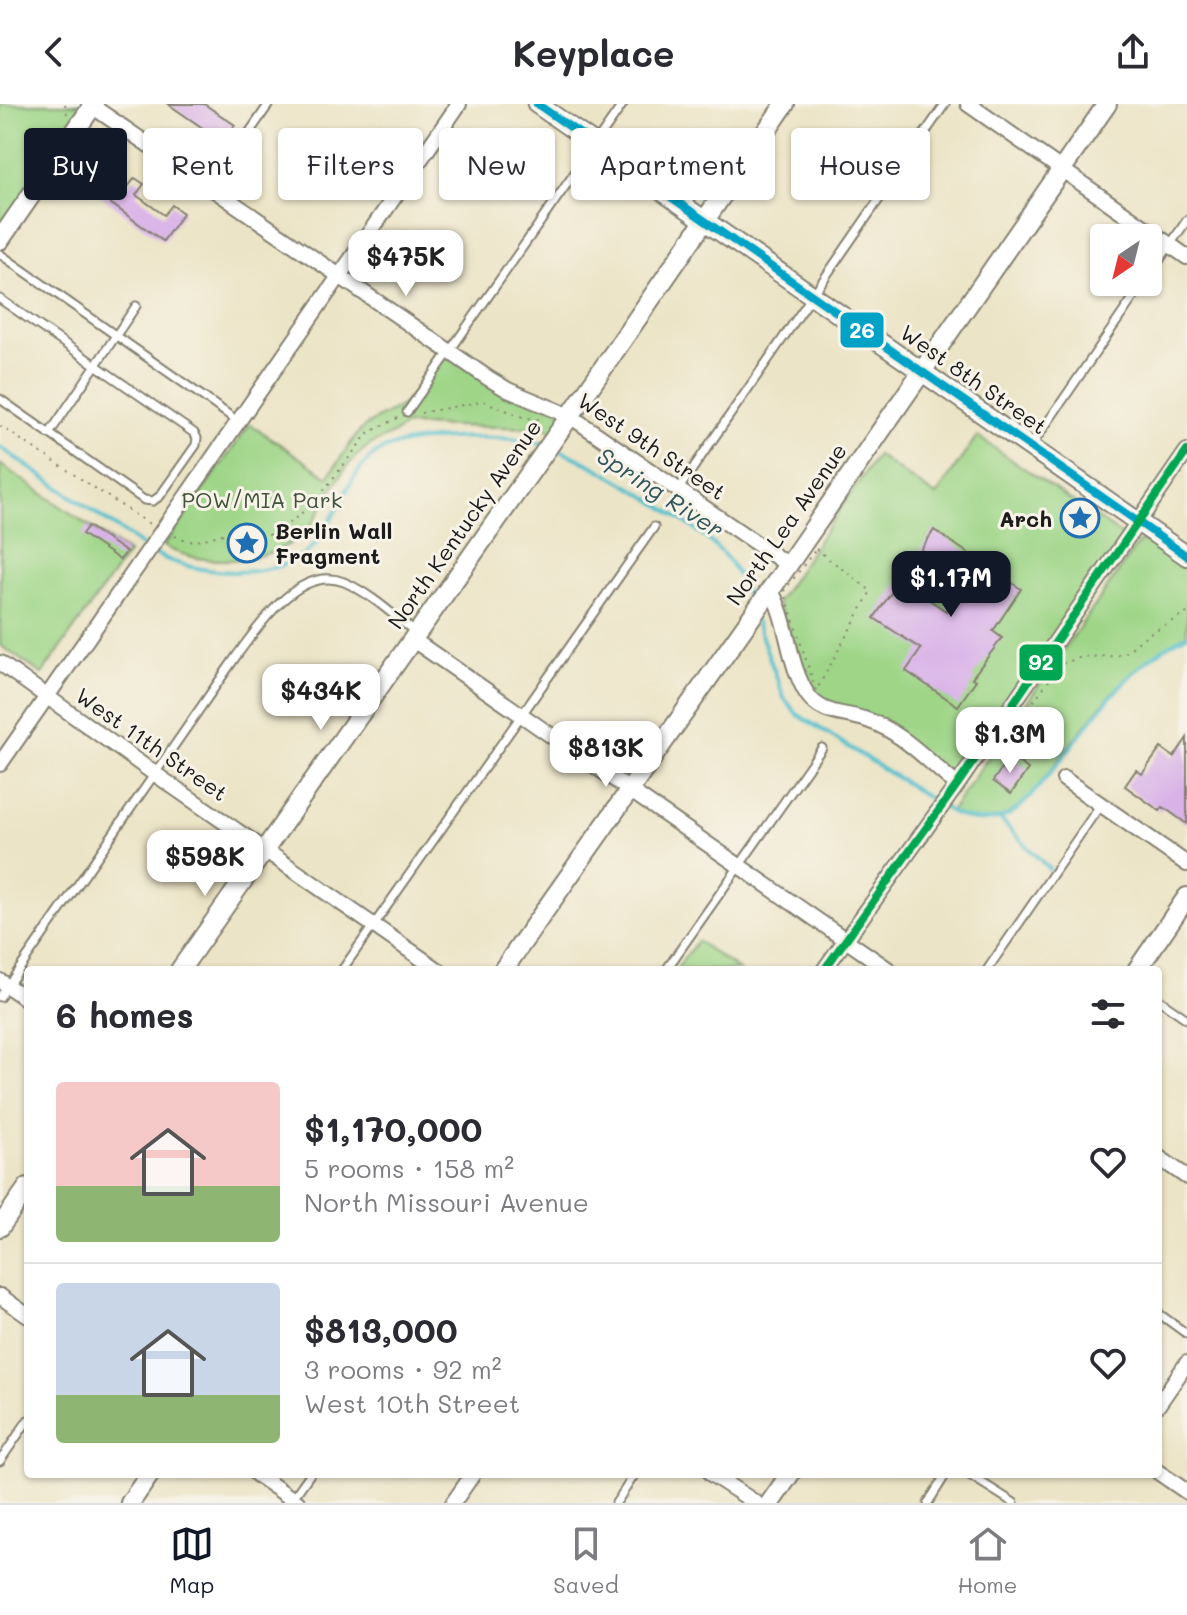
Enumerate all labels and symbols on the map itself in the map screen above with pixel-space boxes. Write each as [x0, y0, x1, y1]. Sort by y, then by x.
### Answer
north arrow [1090, 224, 1162, 296]
pin: $475K [350, 230, 462, 298]
line badge: 26 [839, 311, 885, 349]
text: 26 [849, 315, 875, 344]
street label: West 8th Street [895, 318, 1053, 440]
street label: West 9th Street [572, 386, 732, 506]
street label: North Kentucky Avenue [381, 413, 547, 635]
street label: North Lea Avenue [719, 437, 853, 611]
water label: Spring River [592, 440, 730, 544]
park label: POW/MIA Park [181, 485, 343, 514]
place icon: Arch [1059, 497, 1101, 539]
place label: Arch [999, 504, 1052, 533]
place label: Berlin Wall Fragment [275, 516, 392, 570]
place icon: Berlin Wall Fragment [226, 522, 268, 564]
pin: $1.17M [886, 551, 1016, 619]
line badge: 92 [1018, 643, 1064, 682]
text: 92 [1028, 647, 1054, 676]
pin: $434K [265, 664, 377, 732]
street label: West 11th Street [70, 681, 234, 807]
pin: $1.3M [954, 707, 1066, 775]
pin: $813K [550, 721, 662, 789]
pin: $598K [149, 830, 261, 898]

